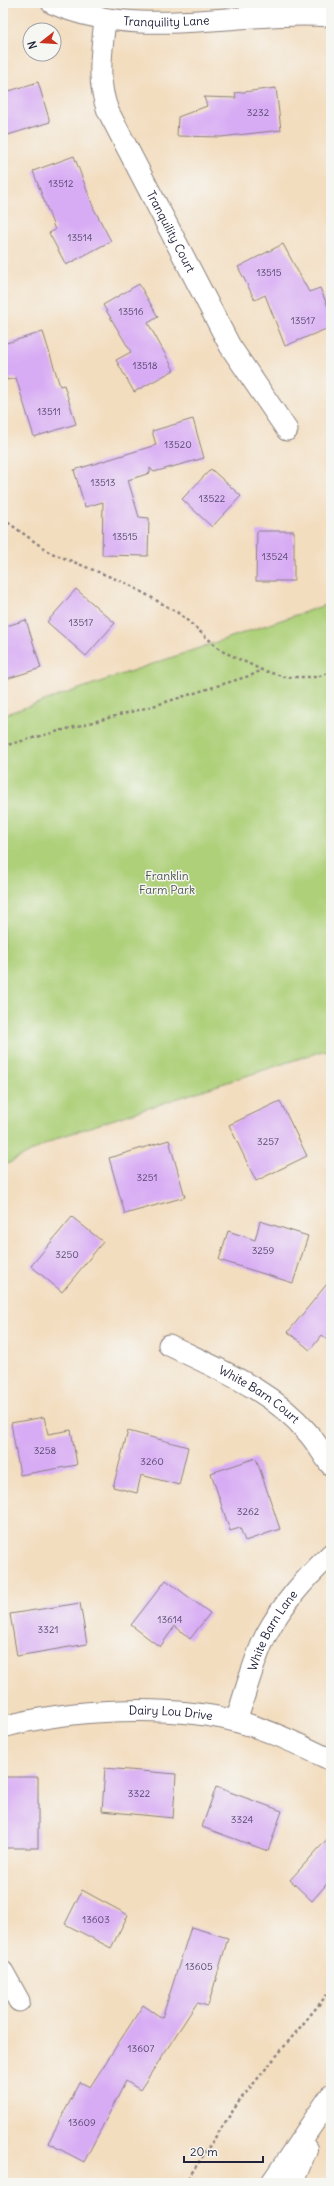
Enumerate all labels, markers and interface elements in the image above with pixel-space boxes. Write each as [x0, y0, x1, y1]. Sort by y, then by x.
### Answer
street label: Tranquility Lane [123, 12, 210, 29]
north arrow [22, 22, 62, 62]
text: N [25, 39, 40, 51]
house number: 3232 [247, 106, 270, 119]
house number: 13512 [49, 177, 74, 190]
street label: Tranquility Court [144, 188, 198, 275]
house number: 13514 [67, 231, 93, 244]
house number: 13515 [256, 266, 282, 279]
house number: 13516 [118, 305, 144, 318]
house number: 13517 [291, 314, 315, 327]
house number: 13518 [132, 359, 158, 372]
house number: 13511 [37, 405, 61, 418]
house number: 13520 [164, 438, 192, 451]
house number: 13513 [90, 476, 116, 489]
house number: 13522 [199, 492, 226, 505]
house number: 13515 [112, 530, 138, 543]
house number: 13524 [262, 550, 288, 563]
house number: 13517 [69, 616, 93, 629]
park label: Franklin Farm Park [139, 868, 195, 897]
house number: 3257 [257, 1135, 279, 1148]
house number: 3251 [137, 1171, 157, 1184]
house number: 3259 [252, 1244, 275, 1257]
house number: 3250 [55, 1248, 79, 1261]
street label: White Barn Court [216, 1362, 303, 1426]
house number: 3258 [34, 1444, 57, 1457]
house number: 3260 [140, 1455, 164, 1468]
house number: 3262 [237, 1505, 260, 1518]
street label: White Barn Lane [244, 1587, 300, 1673]
house number: 13614 [157, 1613, 183, 1626]
house number: 3321 [38, 1623, 58, 1636]
street label: Dairy Lou Drive [129, 1703, 214, 1723]
house number: 3322 [128, 1787, 151, 1800]
house number: 3324 [231, 1813, 253, 1826]
house number: 13603 [82, 1913, 110, 1926]
house number: 13605 [185, 1960, 213, 1973]
house number: 13607 [128, 2042, 154, 2055]
house number: 13609 [68, 2116, 96, 2129]
scale bar [184, 2138, 263, 2164]
text: 20 m [190, 2144, 218, 2159]

